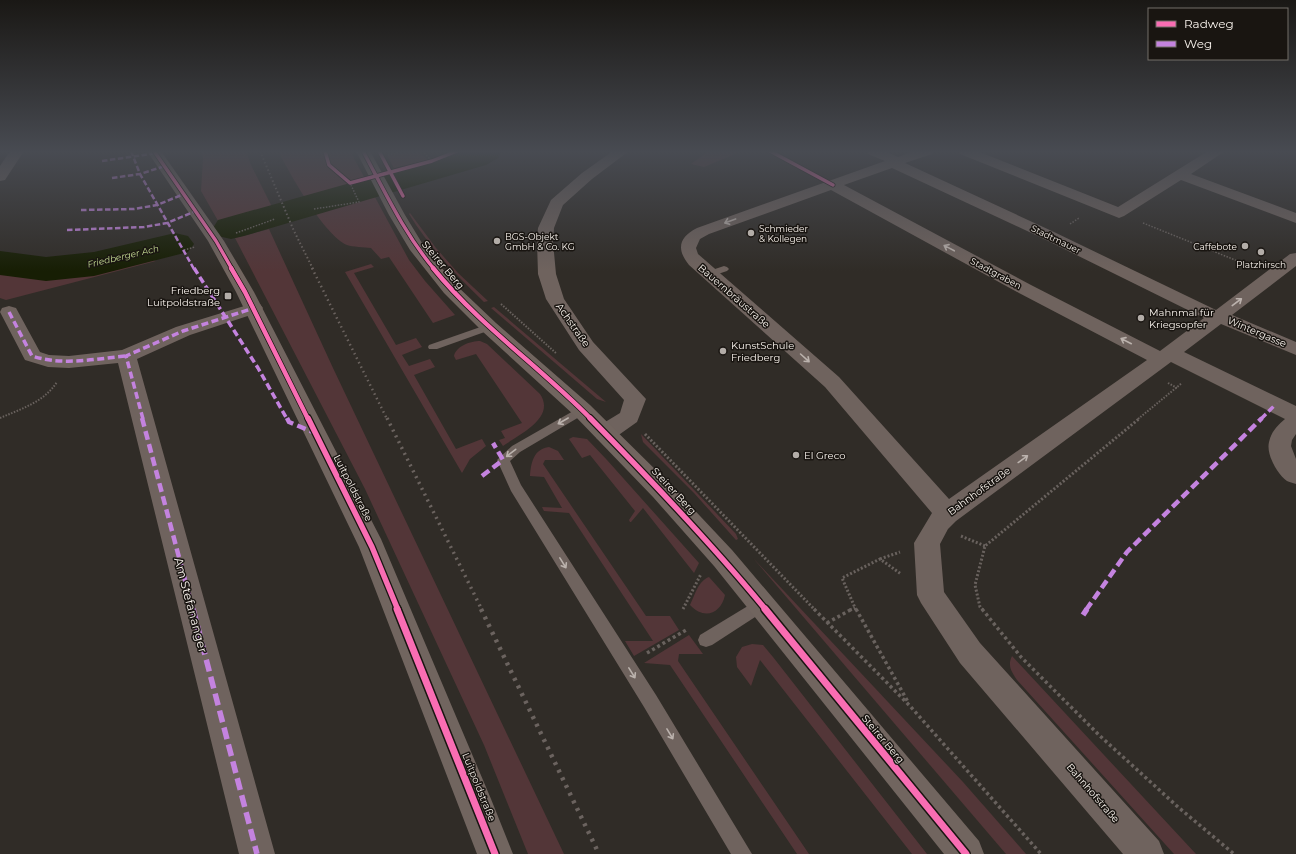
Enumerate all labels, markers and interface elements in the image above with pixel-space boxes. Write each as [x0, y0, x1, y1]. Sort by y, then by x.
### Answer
legend [1148, 8, 1288, 60]
text: Radweg [1184, 16, 1234, 31]
text: Weg [1184, 36, 1212, 51]
one-way arrow [723, 218, 736, 225]
street label: Stadtmauer [1029, 222, 1083, 256]
place label: Schmieder & Kollegen [759, 223, 809, 244]
marker: Schmieder & Kollegen [746, 228, 756, 238]
place label: BGS-Objekt GmbH & Co. KG [505, 231, 575, 252]
marker: BGS-Objekt GmbH & Co. KG [492, 236, 502, 246]
street label: Steirer Berg [419, 238, 467, 292]
place label: Caffebote [1193, 241, 1238, 252]
marker: Caffebote [1240, 241, 1250, 251]
water label: Friedberger Ach [86, 242, 160, 270]
one-way arrow [943, 244, 955, 251]
marker: Platzhirsch [1256, 247, 1266, 257]
street label: Stadtgraben [969, 255, 1023, 291]
place label: Platzhirsch [1236, 259, 1286, 270]
street label: Bauernbräustraße [695, 261, 773, 331]
place label: Friedberg Luitpoldstraße [147, 284, 220, 309]
marker: Friedberg Luitpoldstraße [223, 291, 233, 301]
one-way arrow [1231, 297, 1242, 306]
street label: Achstraße [553, 301, 593, 349]
place label: Mahnmal für Kriegsopfer [1149, 306, 1214, 331]
marker: Mahnmal für Kriegsopfer [1136, 313, 1146, 323]
street label: Wintergasse [1226, 314, 1288, 350]
one-way arrow [1120, 337, 1132, 344]
place label: KunstSchule Friedberg [731, 339, 794, 364]
marker: KunstSchule Friedberg [718, 346, 728, 356]
one-way arrow [799, 354, 810, 363]
one-way arrow [557, 418, 569, 426]
one-way arrow [505, 449, 516, 458]
place label: El Greco [804, 449, 845, 462]
marker: El Greco [791, 450, 801, 460]
street label: Luitpoldstraße [331, 453, 375, 523]
one-way arrow [1018, 454, 1029, 463]
street label: Bahnhofstraße [945, 464, 1013, 518]
street label: Steirer Berg [649, 465, 699, 517]
street label: Am Stefananger [171, 556, 211, 655]
one-way arrow [560, 557, 568, 569]
one-way arrow [628, 667, 636, 678]
street label: Steirer Berg [859, 712, 907, 766]
one-way arrow [666, 728, 674, 740]
street label: Luitpoldstraße [459, 751, 499, 823]
street label: Bahnhofstraße [1064, 761, 1122, 825]

